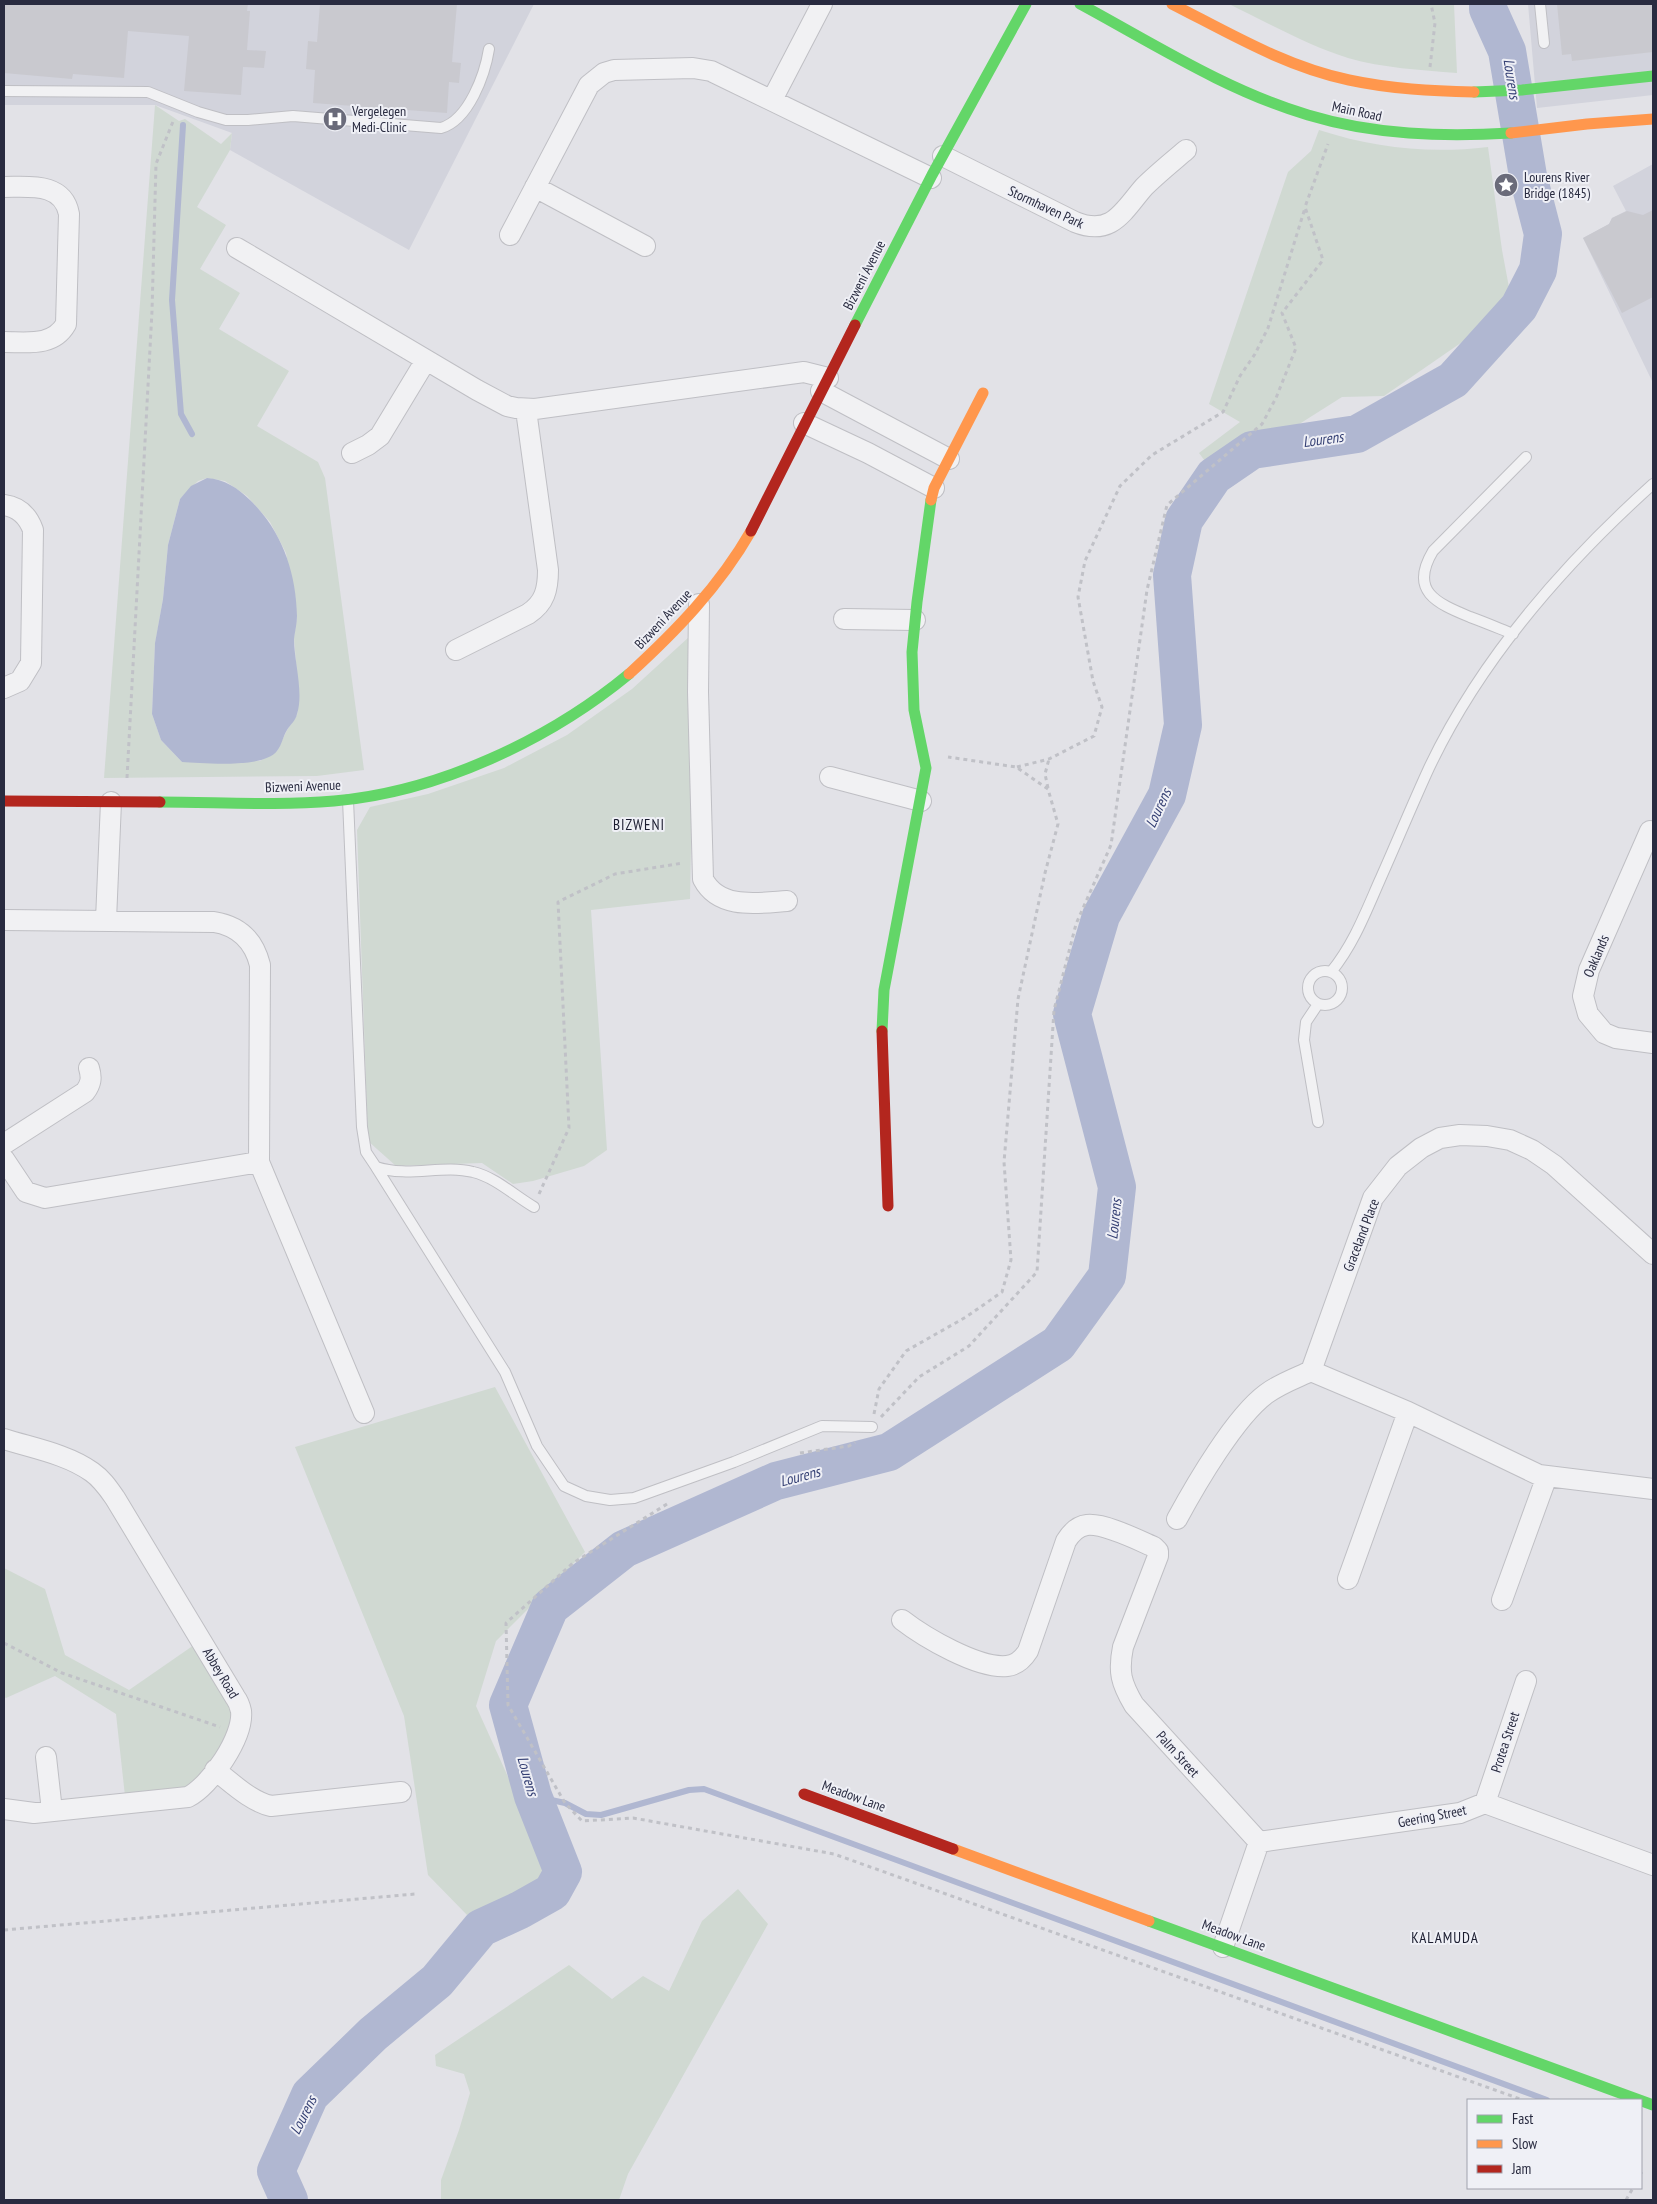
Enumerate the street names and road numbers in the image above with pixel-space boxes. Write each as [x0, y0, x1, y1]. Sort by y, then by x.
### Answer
street label: Main Road [1330, 97, 1384, 125]
street label: Stormhaven Park [1005, 182, 1087, 233]
street label: Bizweni Avenue [839, 237, 889, 313]
street label: Bizweni Avenue [631, 585, 696, 653]
street label: Bizweni Avenue [265, 776, 341, 796]
street label: Oaklands [1579, 932, 1613, 980]
street label: Graceland Place [1339, 1196, 1383, 1274]
street label: Abbey Road [199, 1644, 243, 1702]
street label: Protea Street [1487, 1709, 1523, 1775]
street label: Palm Street [1153, 1727, 1203, 1781]
street label: Meadow Lane [820, 1776, 888, 1816]
street label: Geering Street [1396, 1801, 1468, 1831]
street label: Meadow Lane [1200, 1915, 1268, 1955]

